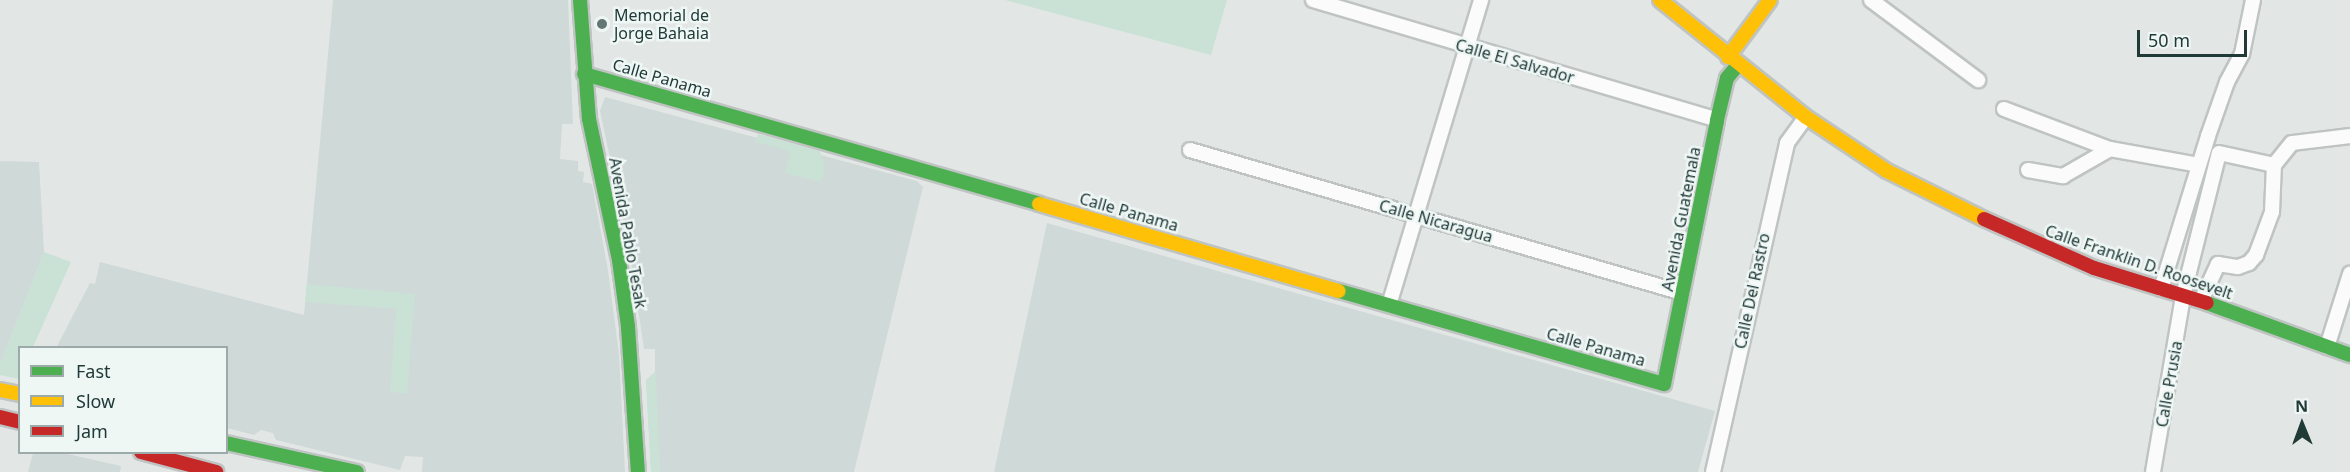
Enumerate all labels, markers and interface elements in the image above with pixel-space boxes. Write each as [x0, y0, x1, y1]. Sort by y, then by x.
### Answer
place label: Memorial de Jorge Bahaia [614, 5, 709, 43]
marker: Memorial de Jorge Bahaia [595, 17, 609, 31]
scale bar [2140, 18, 2250, 56]
text: 50 m [2148, 28, 2190, 52]
street label: Calle El Salvador [1453, 35, 1577, 87]
street label: Calle Panama [610, 55, 714, 101]
street label: Avenida Guatemala [1658, 145, 1704, 293]
street label: Avenida Pablo Tesak [605, 156, 651, 310]
street label: Calle Panama [1077, 189, 1181, 235]
street label: Calle Nicaragua [1377, 196, 1495, 246]
street label: Calle Franklin D. Roosevelt [2043, 221, 2235, 303]
street label: Calle Del Rastro [1730, 231, 1774, 351]
street label: Calle Panama [1544, 324, 1648, 370]
street label: Calle Prusia [2152, 339, 2186, 429]
legend [18, 346, 228, 454]
text: Fast [76, 359, 111, 383]
text: Slow [76, 389, 115, 413]
north arrow [2272, 394, 2332, 454]
text: N [2295, 395, 2308, 417]
text: Jam [76, 419, 108, 443]

